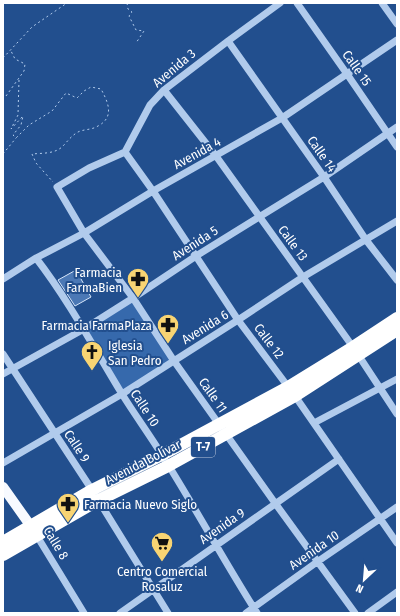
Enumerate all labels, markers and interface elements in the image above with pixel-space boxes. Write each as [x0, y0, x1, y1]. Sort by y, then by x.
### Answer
street label: Avenida 3 [149, 46, 199, 90]
street label: Calle 15 [339, 47, 375, 89]
street label: Calle 14 [304, 133, 340, 175]
street label: Avenida 4 [171, 134, 223, 172]
street label: Calle 13 [275, 222, 311, 264]
street label: Avenida 5 [169, 223, 221, 263]
place label: Farmacia FarmaBien [66, 265, 122, 295]
pharmacy icon: Farmacia FarmaBien [125, 266, 151, 299]
street label: Avenida 6 [179, 307, 231, 347]
pharmacy icon: Farmacia FarmaPlaza [155, 312, 181, 345]
place label: Farmacia FarmaPlaza [42, 318, 152, 333]
street label: Calle 12 [251, 321, 287, 362]
place label: Iglesia San Pedro [108, 338, 162, 368]
church icon: Iglesia San Pedro [79, 339, 105, 372]
street label: Calle 11 [196, 375, 230, 415]
street label: Calle 10 [128, 387, 163, 429]
street label: Calle 9 [61, 427, 93, 465]
street label: Avenida Bolívar [103, 436, 184, 487]
road number: T-7 [191, 437, 215, 457]
pharmacy icon: Farmacia Nuevo Siglo [55, 491, 81, 524]
place label: Farmacia Nuevo Siglo [84, 497, 197, 512]
street label: Avenida 9 [196, 505, 248, 547]
street label: Calle 8 [40, 524, 72, 562]
street label: Avenida 10 [286, 527, 342, 573]
supermarket icon: Centro Comercial Rosaluz [149, 530, 175, 563]
north arrow [344, 560, 384, 600]
place label: Centro Comercial Rosaluz [117, 564, 208, 594]
text: N [354, 581, 366, 596]

